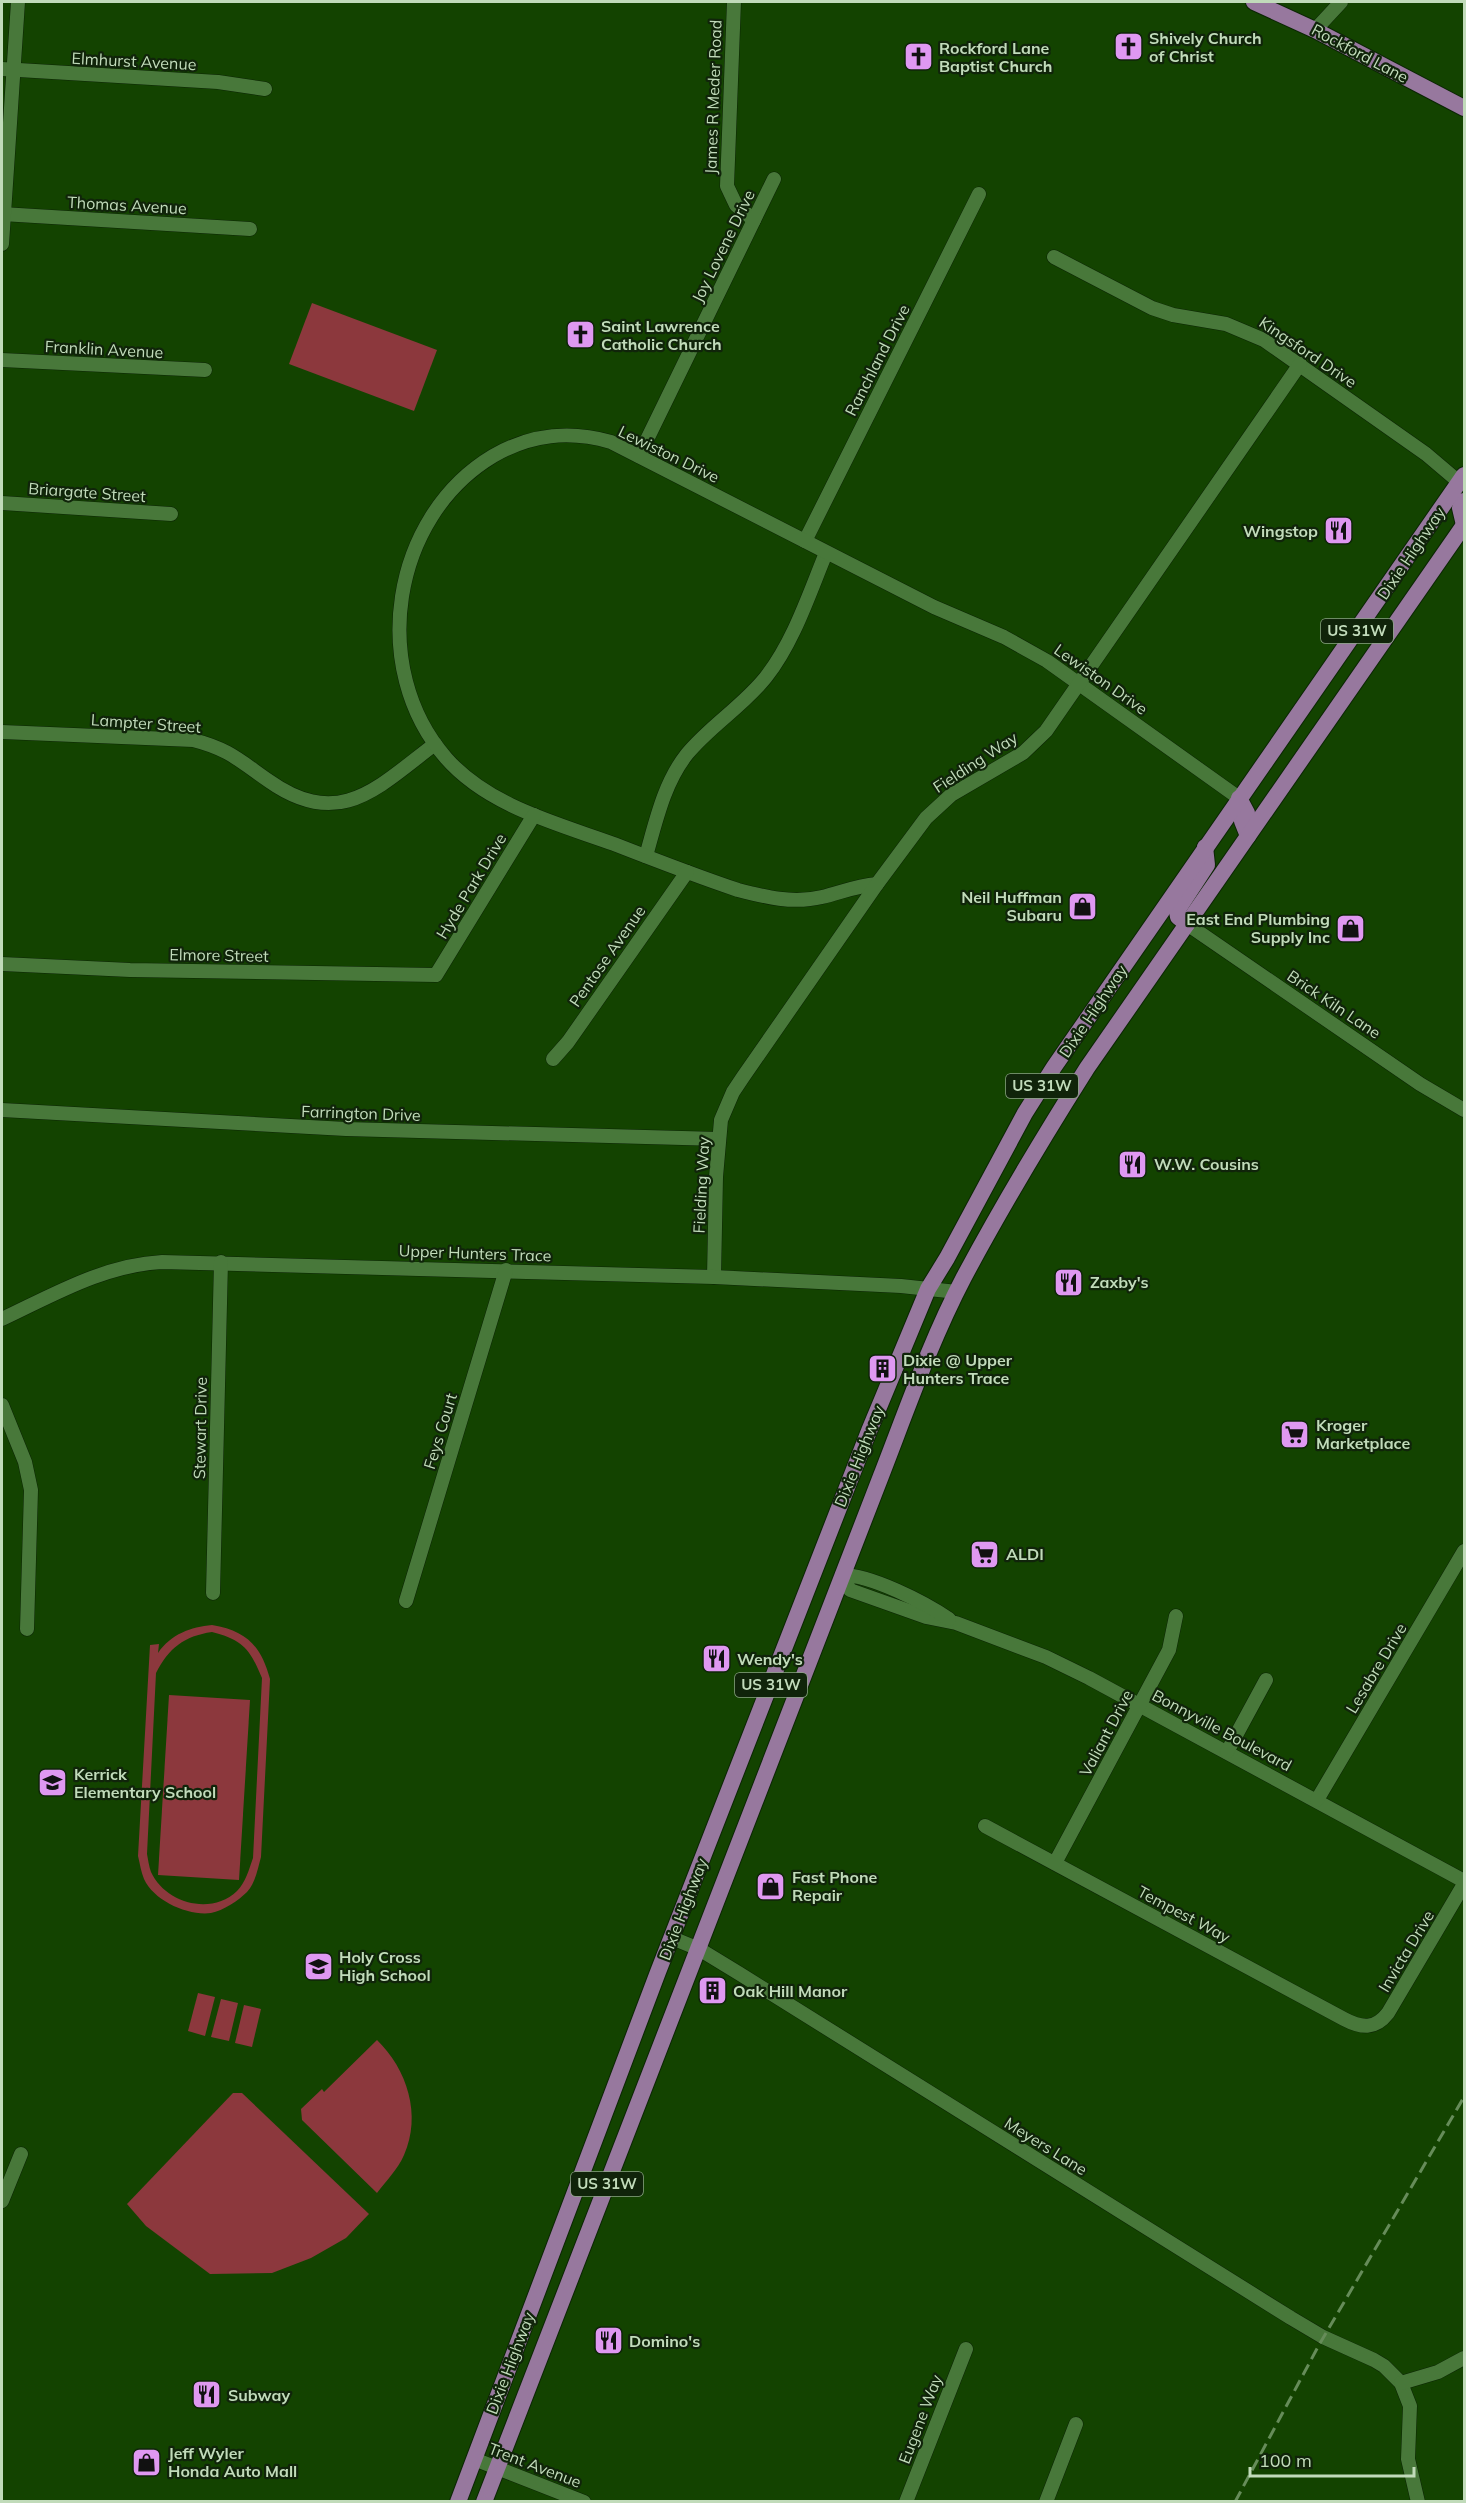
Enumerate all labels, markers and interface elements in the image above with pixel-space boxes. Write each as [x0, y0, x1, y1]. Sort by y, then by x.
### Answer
street label: James R Meder Road [700, 19, 726, 175]
street label: Rockford Lane [1308, 19, 1412, 87]
place label: Shively Church of Christ [1149, 28, 1262, 66]
church icon: Shively Church of Christ [1112, 31, 1144, 63]
place label: Rockford Lane Baptist Church [939, 38, 1052, 76]
church icon: Rockford Lane Baptist Church [902, 41, 934, 73]
street label: Elmhurst Avenue [71, 48, 197, 74]
street label: Joy Lovene Drive [687, 187, 759, 305]
street label: Thomas Avenue [67, 192, 187, 218]
street label: Ranchland Drive [840, 301, 914, 419]
street label: Kingsford Drive [1255, 312, 1361, 392]
place label: Saint Lawrence Catholic Church [601, 316, 722, 354]
church icon: Saint Lawrence Catholic Church [564, 319, 596, 351]
street label: Franklin Avenue [44, 336, 164, 362]
street label: Lewiston Drive [615, 421, 723, 487]
street label: Briargate Street [28, 478, 147, 506]
street label: Dixie Highway [1373, 502, 1450, 603]
restaurant icon: Wingstop [1323, 515, 1355, 547]
place label: Wingstop [1243, 521, 1318, 541]
road number: US 31W [1321, 619, 1393, 643]
street label: Lewiston Drive [1050, 639, 1152, 719]
street label: Lampter Street [90, 709, 202, 737]
street label: Fielding Way [929, 727, 1021, 797]
street label: Hyde Park Drive [432, 830, 510, 942]
place label: Neil Huffman Subaru [961, 887, 1062, 925]
shop icon: Neil Huffman Subaru [1067, 890, 1099, 922]
street label: Pentose Avenue [565, 901, 649, 1011]
place label: East End Plumbing Supply Inc [1186, 909, 1330, 947]
shop icon: East End Plumbing Supply Inc [1335, 912, 1367, 944]
street label: Elmore Street [169, 944, 269, 966]
street label: Dixie Highway [1055, 960, 1132, 1061]
street label: Brick Kiln Lane [1283, 965, 1385, 1043]
road number: US 31W [1006, 1074, 1078, 1098]
street label: Farrington Drive [301, 1101, 421, 1125]
street label: Fielding Way [688, 1136, 714, 1234]
restaurant icon: W.W. Cousins [1117, 1148, 1149, 1180]
place label: W.W. Cousins [1154, 1154, 1259, 1174]
street label: Upper Hunters Trace [398, 1240, 552, 1266]
restaurant icon: Zaxby's [1053, 1266, 1085, 1298]
place label: Zaxby's [1090, 1272, 1149, 1292]
place label: Dixie @ Upper Hunters Trace [903, 1350, 1013, 1388]
building icon: Dixie @ Upper Hunters Trace [866, 1353, 898, 1385]
street label: Stewart Drive [189, 1377, 211, 1479]
street label: Feys Court [419, 1390, 461, 1471]
street label: Dixie Highway [830, 1402, 889, 1510]
place label: Kroger Marketplace [1316, 1415, 1411, 1453]
supermarket icon: Kroger Marketplace [1279, 1418, 1311, 1450]
supermarket icon: ALDI [969, 1538, 1001, 1570]
place label: ALDI [1006, 1544, 1044, 1564]
street label: Lesabre Drive [1341, 1619, 1411, 1717]
restaurant icon: Wendy's [700, 1643, 732, 1675]
place label: Wendy's [737, 1649, 803, 1669]
road number: US 31W [735, 1673, 807, 1697]
street label: Bonnyville Boulevard [1149, 1685, 1295, 1775]
street label: Valiant Drive [1075, 1686, 1137, 1780]
place label: Kerrick Elementary School [74, 1764, 216, 1802]
school or university icon: Kerrick Elementary School [37, 1767, 69, 1799]
street label: Dixie Highway [654, 1855, 712, 1963]
place label: Fast Phone Repair [792, 1867, 878, 1905]
shop icon: Fast Phone Repair [755, 1870, 787, 1902]
street label: Tempest Way [1134, 1881, 1234, 1947]
street label: Invicta Drive [1374, 1907, 1438, 1995]
place label: Holy Cross High School [339, 1947, 431, 1985]
school or university icon: Holy Cross High School [302, 1950, 334, 1982]
building icon: Oak Hill Manor [696, 1975, 728, 2007]
place label: Oak Hill Manor [733, 1981, 848, 2001]
street label: Meyers Lane [1001, 2113, 1091, 2179]
road number: US 31W [571, 2172, 643, 2196]
street label: Dixie Highway [481, 2309, 539, 2417]
restaurant icon: Domino's [592, 2325, 624, 2357]
place label: Domino's [629, 2331, 700, 2351]
street label: Eugene Way [894, 2371, 946, 2467]
restaurant icon: Subway [191, 2379, 223, 2411]
place label: Subway [228, 2385, 290, 2405]
street label: Trent Avenue [486, 2438, 584, 2492]
scale bar [1250, 2440, 1414, 2478]
place label: Jeff Wyler Honda Auto Mall [168, 2443, 297, 2481]
shop icon: Jeff Wyler Honda Auto Mall [131, 2446, 163, 2478]
text: 100 m [1259, 2449, 1312, 2472]

